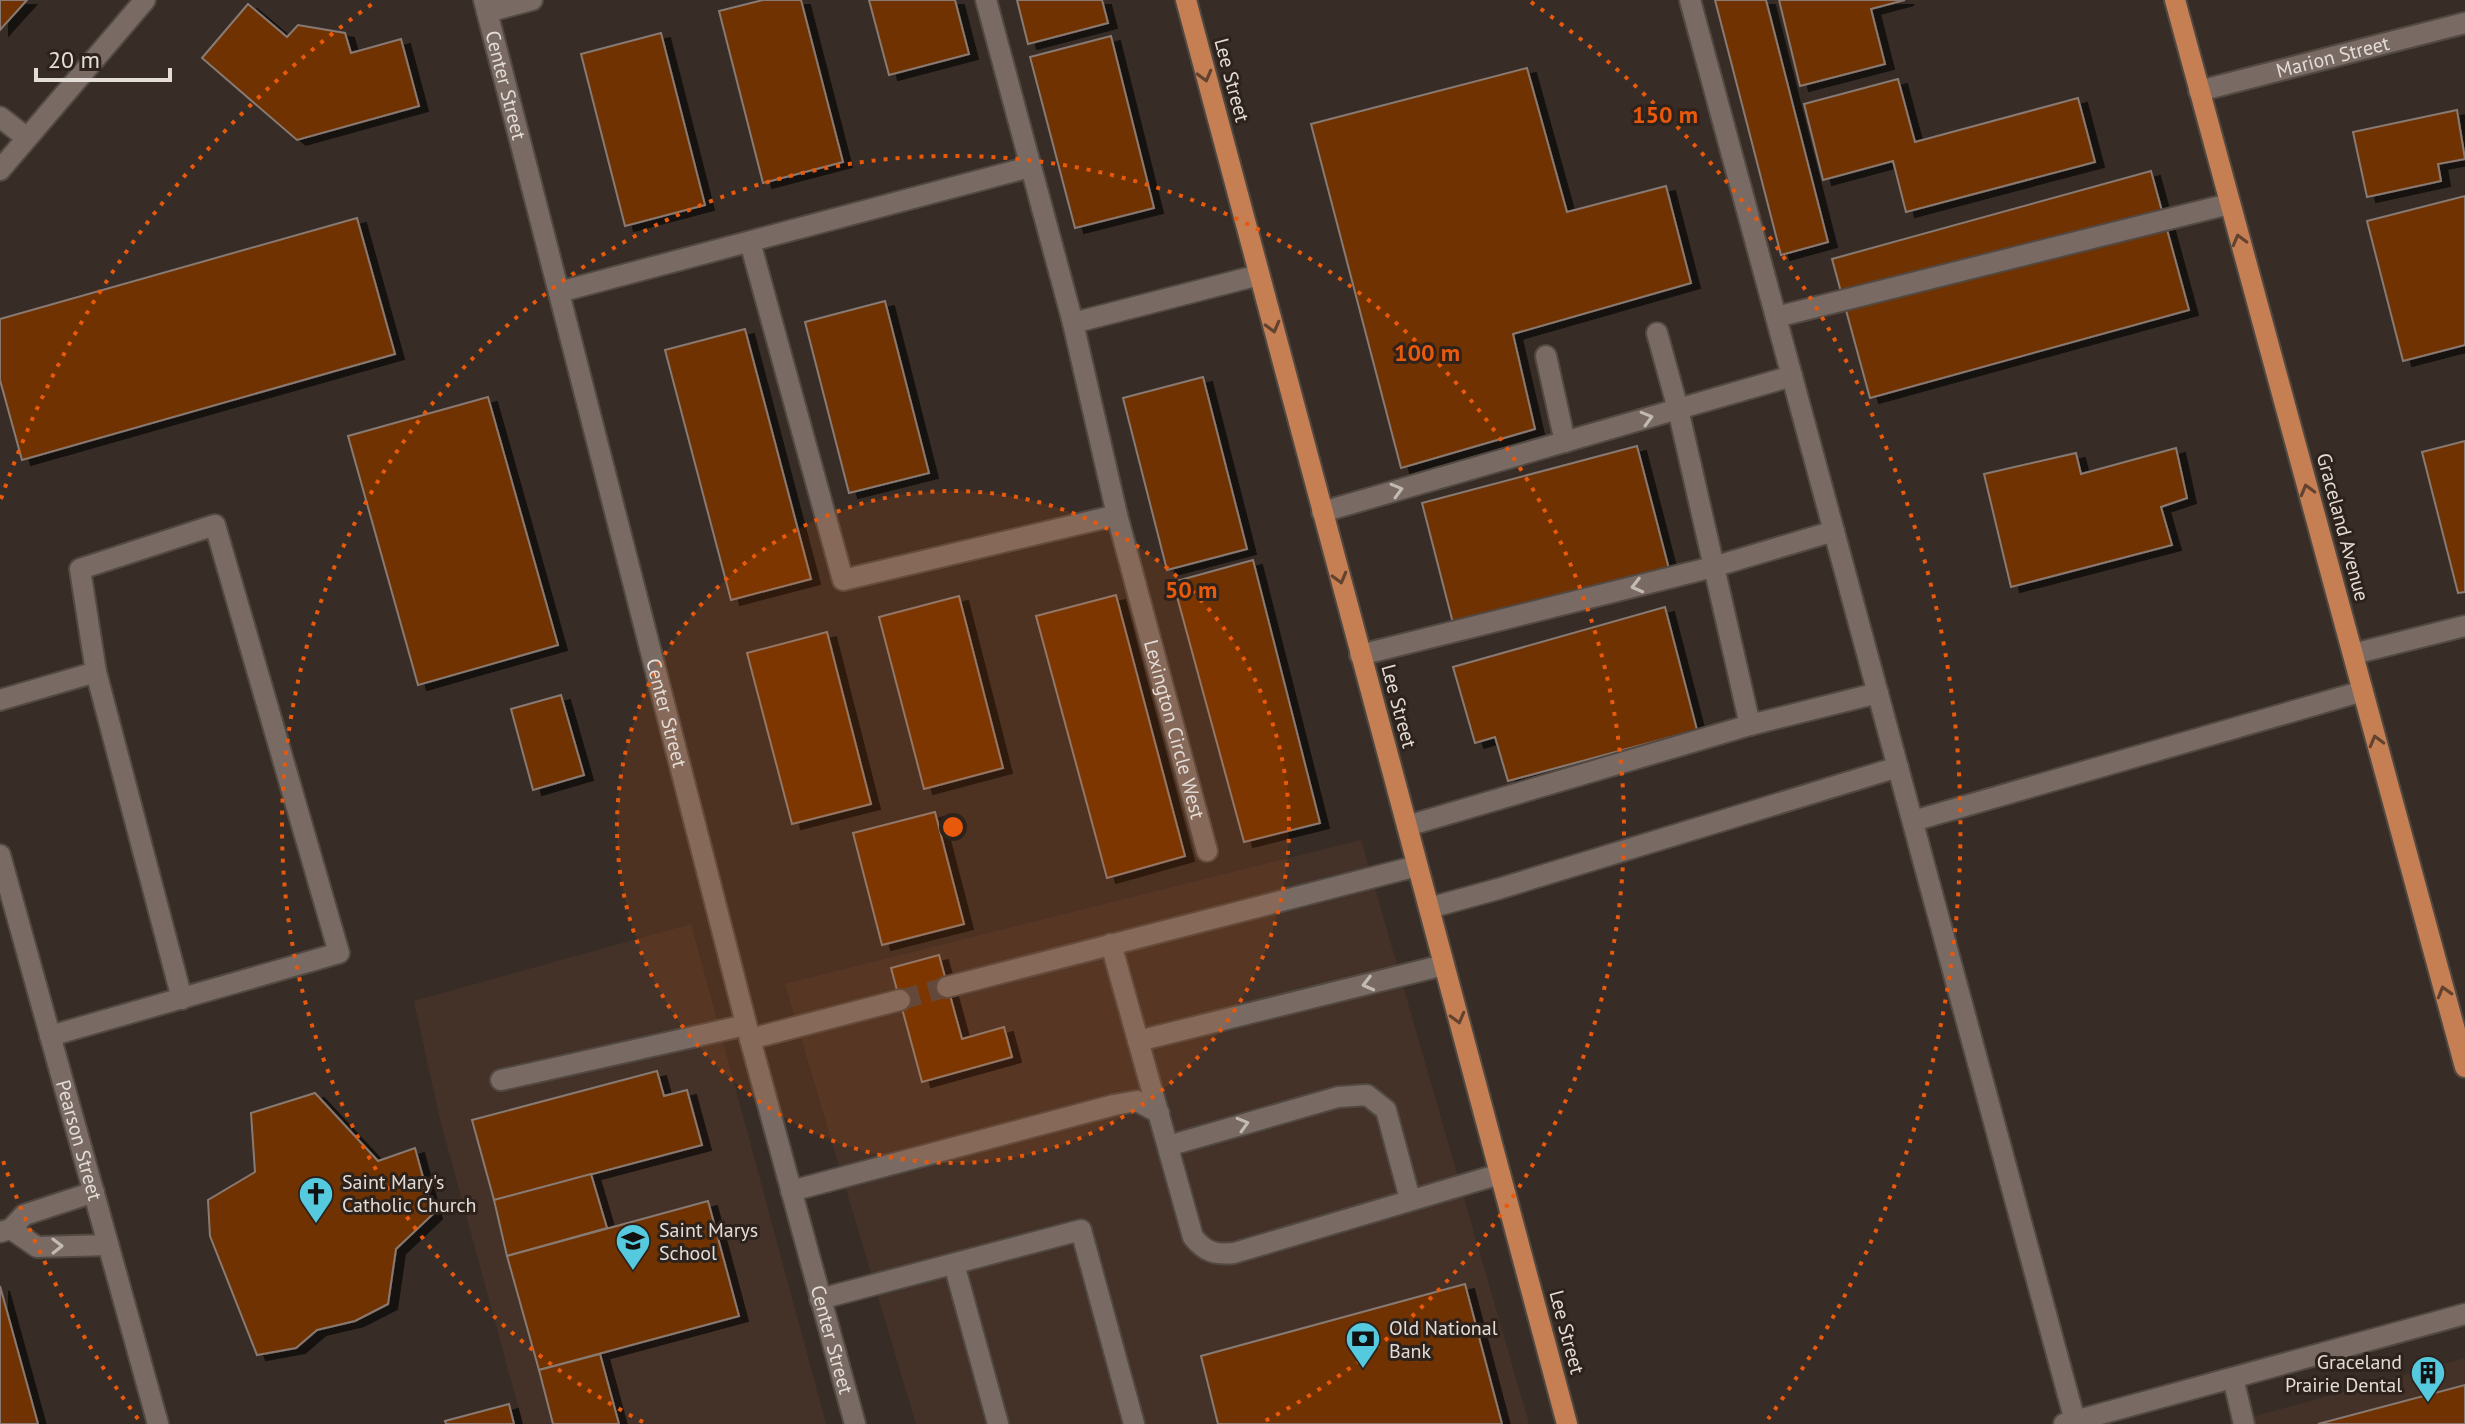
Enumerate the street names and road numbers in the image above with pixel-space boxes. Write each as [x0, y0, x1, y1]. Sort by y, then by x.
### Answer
street label: Center Street [479, 28, 532, 143]
street label: Marion Street [2273, 30, 2392, 84]
street label: Lee Street [1208, 35, 1256, 125]
street label: Graceland Avenue [2311, 450, 2375, 604]
street label: Lexington Circle West [1138, 637, 1211, 822]
street label: Center Street [640, 656, 693, 771]
street label: Lee Street [1375, 661, 1423, 751]
street label: Pearson Street [50, 1077, 108, 1204]
street label: Center Street [805, 1282, 859, 1397]
street label: Lee Street [1543, 1287, 1591, 1377]

